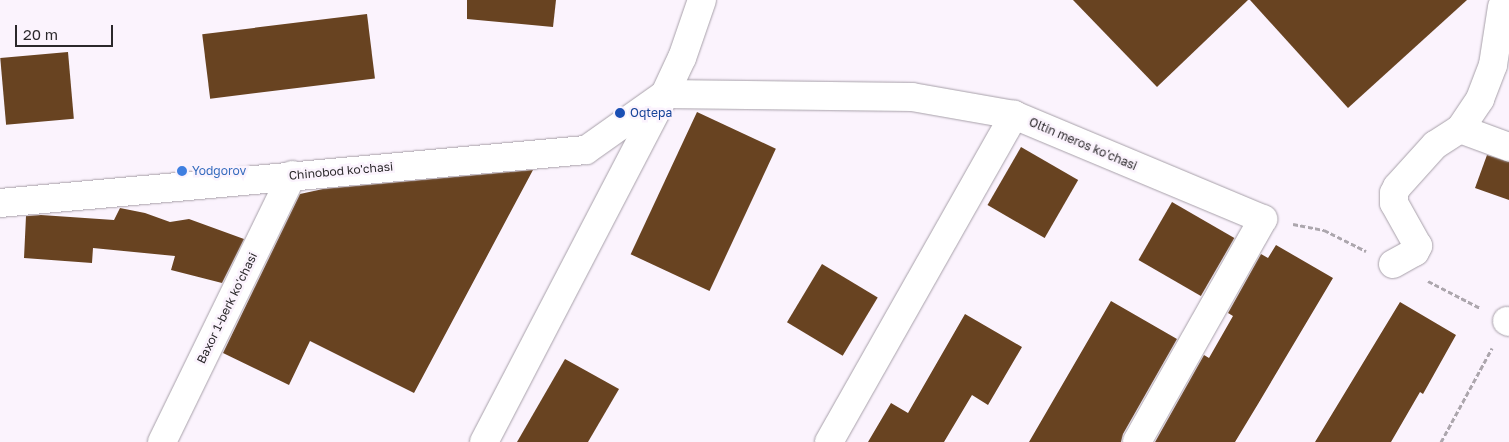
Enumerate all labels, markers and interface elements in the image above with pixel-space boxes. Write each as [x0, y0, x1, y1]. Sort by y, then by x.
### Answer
scale bar [18, 15, 115, 47]
text: 20 m [23, 25, 58, 43]
place label: Oqtepa [630, 106, 672, 120]
marker: Oqtepa [614, 107, 626, 119]
street label: Oltin meros ko'chasi [1027, 115, 1139, 173]
street label: Chinobod ko'chasi [288, 159, 394, 183]
place label: Yodgorov [192, 164, 246, 178]
marker: Yodgorov [176, 165, 188, 177]
street label: Baxor 1-berk ko'chasi [194, 250, 260, 366]

